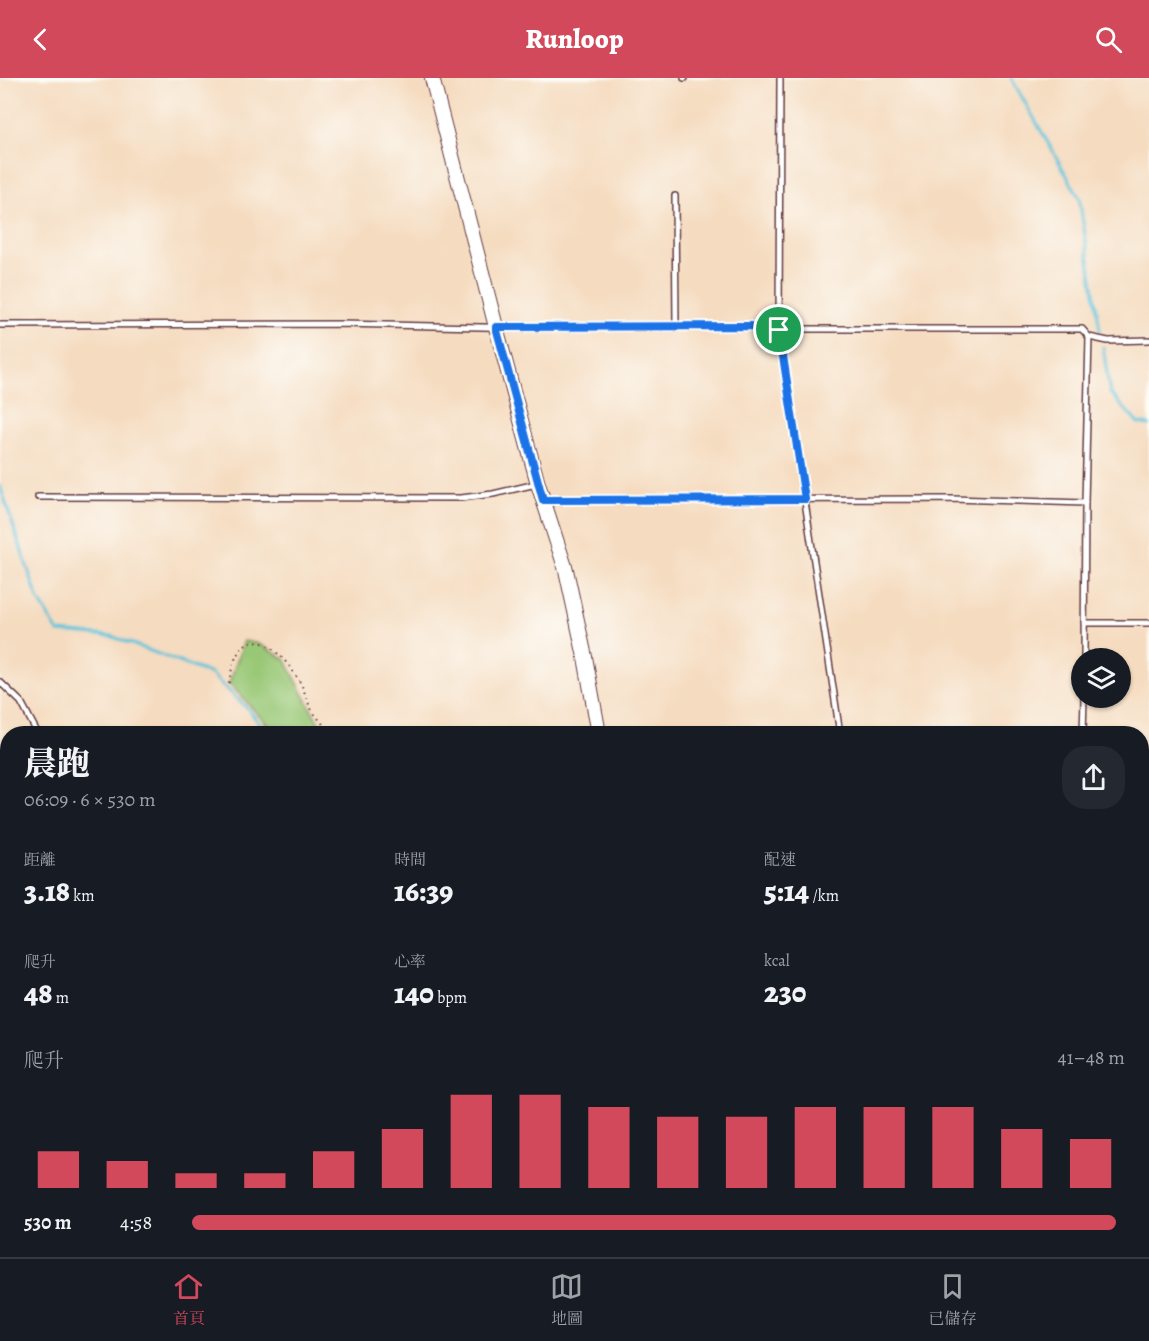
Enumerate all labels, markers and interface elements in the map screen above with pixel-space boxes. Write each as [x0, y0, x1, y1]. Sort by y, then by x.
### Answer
text: Runloop [525, 21, 624, 57]
icon: back [24, 23, 57, 56]
icon: search [1092, 23, 1125, 56]
pin [753, 304, 804, 355]
icon: arrive [762, 313, 795, 346]
map controls [1071, 648, 1131, 708]
button: layers [1071, 648, 1131, 708]
text: 晨跑 [24, 741, 90, 786]
button: share [1062, 746, 1125, 809]
text: 06:09 · 6 × 530 m [24, 786, 156, 813]
text: 距離 [24, 849, 56, 871]
text: 時間 [394, 849, 426, 871]
text: 配速 [764, 849, 796, 871]
text: 3.18 [24, 871, 70, 911]
text: 16:39 [394, 871, 453, 911]
text: 5:14 [764, 871, 809, 911]
text: km [70, 885, 95, 907]
text: /km [809, 885, 839, 907]
text: kcal [764, 950, 790, 972]
text: 爬升 [24, 951, 56, 973]
text: 心率 [394, 951, 426, 973]
text: 230 [764, 972, 806, 1012]
text: 48 [24, 973, 53, 1013]
text: 140 [394, 973, 434, 1013]
text: m [53, 987, 69, 1009]
text: bpm [434, 987, 467, 1009]
text: 41–48 m [1058, 1044, 1125, 1071]
text: 爬升 [24, 1047, 64, 1074]
text: 530 m [24, 1209, 71, 1236]
text: 4:58 [120, 1209, 152, 1236]
tab: 首頁 [172, 1270, 205, 1330]
tab: 地圖 [550, 1270, 583, 1330]
tab: 已儲存 [928, 1270, 976, 1330]

